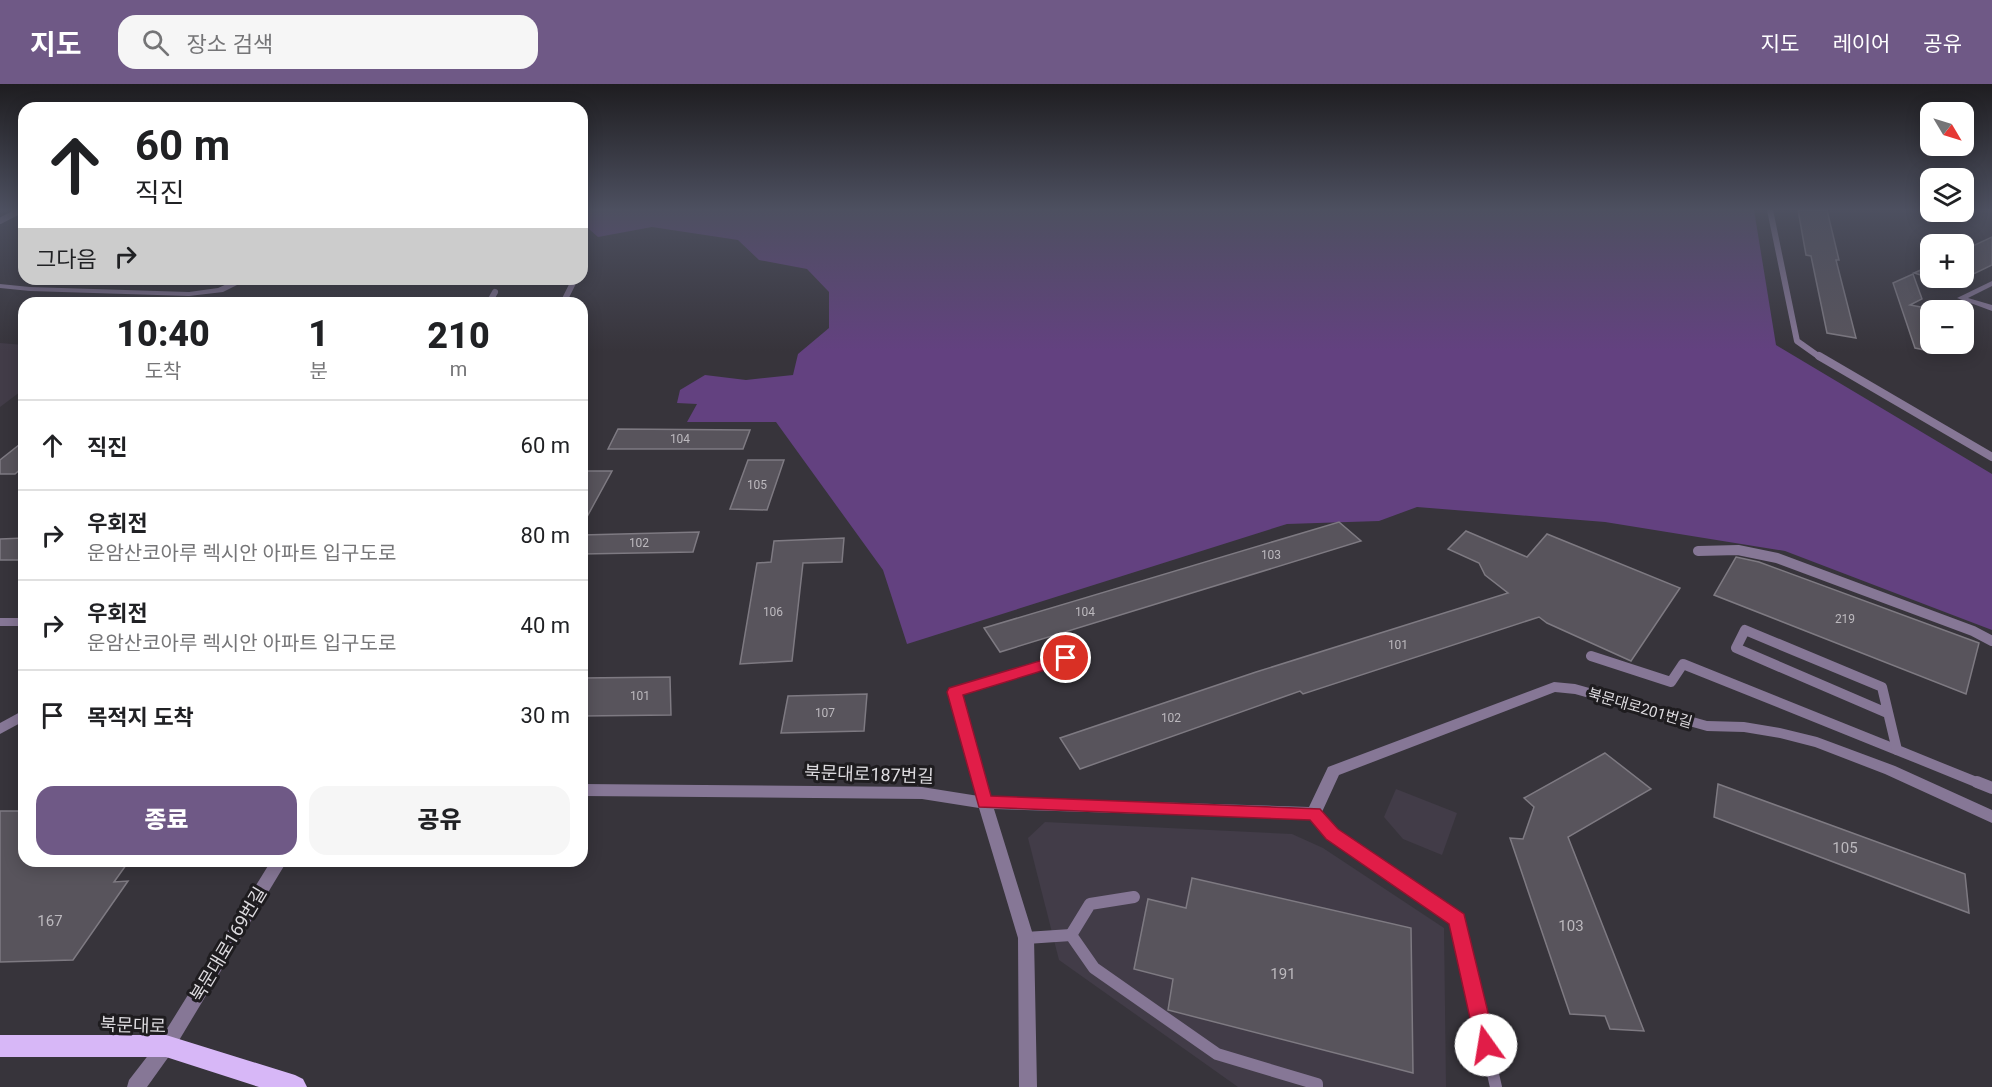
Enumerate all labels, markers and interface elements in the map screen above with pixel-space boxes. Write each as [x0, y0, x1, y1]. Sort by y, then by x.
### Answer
search box [118, 15, 538, 69]
icon: search [139, 26, 172, 59]
text: 지도 [30, 28, 82, 61]
text: 장소 검색 [187, 32, 273, 57]
text: 지도 [1761, 32, 1799, 56]
text: 레이어 [1832, 32, 1890, 56]
text: 공유 [1923, 32, 1962, 56]
north arrow [1920, 102, 1974, 156]
map controls [1920, 102, 1974, 354]
text: 60 m [135, 121, 230, 170]
icon: ahead [36, 126, 114, 204]
button: layers [1920, 168, 1974, 222]
text: 직진 [135, 177, 185, 209]
button: + [1920, 234, 1974, 288]
icon: right [109, 240, 142, 273]
text: 그다음 [36, 247, 97, 272]
button: − [1920, 300, 1974, 354]
text: 10:40 [116, 313, 210, 355]
text: 1 [308, 313, 329, 355]
text: 210 [427, 315, 490, 357]
text: m [450, 357, 467, 381]
text: 도착 [145, 359, 182, 383]
text: 분 [309, 359, 328, 383]
icon: ahead [36, 429, 69, 462]
house number: 104 [670, 432, 690, 446]
text: 60 m [521, 433, 570, 458]
text: 직진 [87, 435, 127, 460]
house number: 105 [747, 478, 767, 492]
text: 우회전 [87, 511, 148, 536]
icon: right [36, 519, 69, 552]
text: 80 m [521, 523, 570, 548]
house number: 102 [629, 536, 649, 550]
text: 운암산코아루 렉시안 아파트 입구도로 [87, 541, 396, 565]
house number: 103 [1261, 548, 1281, 562]
text: 우회전 [87, 601, 148, 626]
house number: 106 [763, 605, 783, 619]
house number: 104 [1075, 605, 1095, 619]
icon: right [36, 609, 69, 642]
house number: 219 [1835, 612, 1855, 626]
text: 40 m [521, 613, 570, 638]
text: 운암산코아루 렉시안 아파트 입구도로 [87, 631, 396, 655]
pin [1040, 632, 1091, 683]
house number: 101 [1388, 638, 1408, 652]
icon: arrive [1049, 641, 1082, 674]
street label: 북문대로201번길 [1586, 684, 1694, 732]
house number: 101 [630, 689, 650, 703]
icon: arrive [36, 699, 69, 732]
text: 30 m [521, 703, 570, 728]
text: 목적지 도착 [87, 705, 194, 730]
house number: 107 [815, 706, 835, 720]
house number: 102 [1161, 711, 1181, 725]
street label: 북문대로187번길 [804, 761, 934, 787]
button: 종료 [36, 786, 297, 855]
button: 공유 [309, 786, 570, 855]
house number: 105 [1832, 839, 1858, 857]
street label: 북문대로169번길 [186, 883, 270, 1005]
house number: 167 [37, 912, 63, 930]
house number: 103 [1558, 917, 1584, 935]
house number: 191 [1270, 965, 1296, 983]
street label: 북문대로 [100, 1013, 166, 1037]
position arrow [1454, 1013, 1518, 1077]

